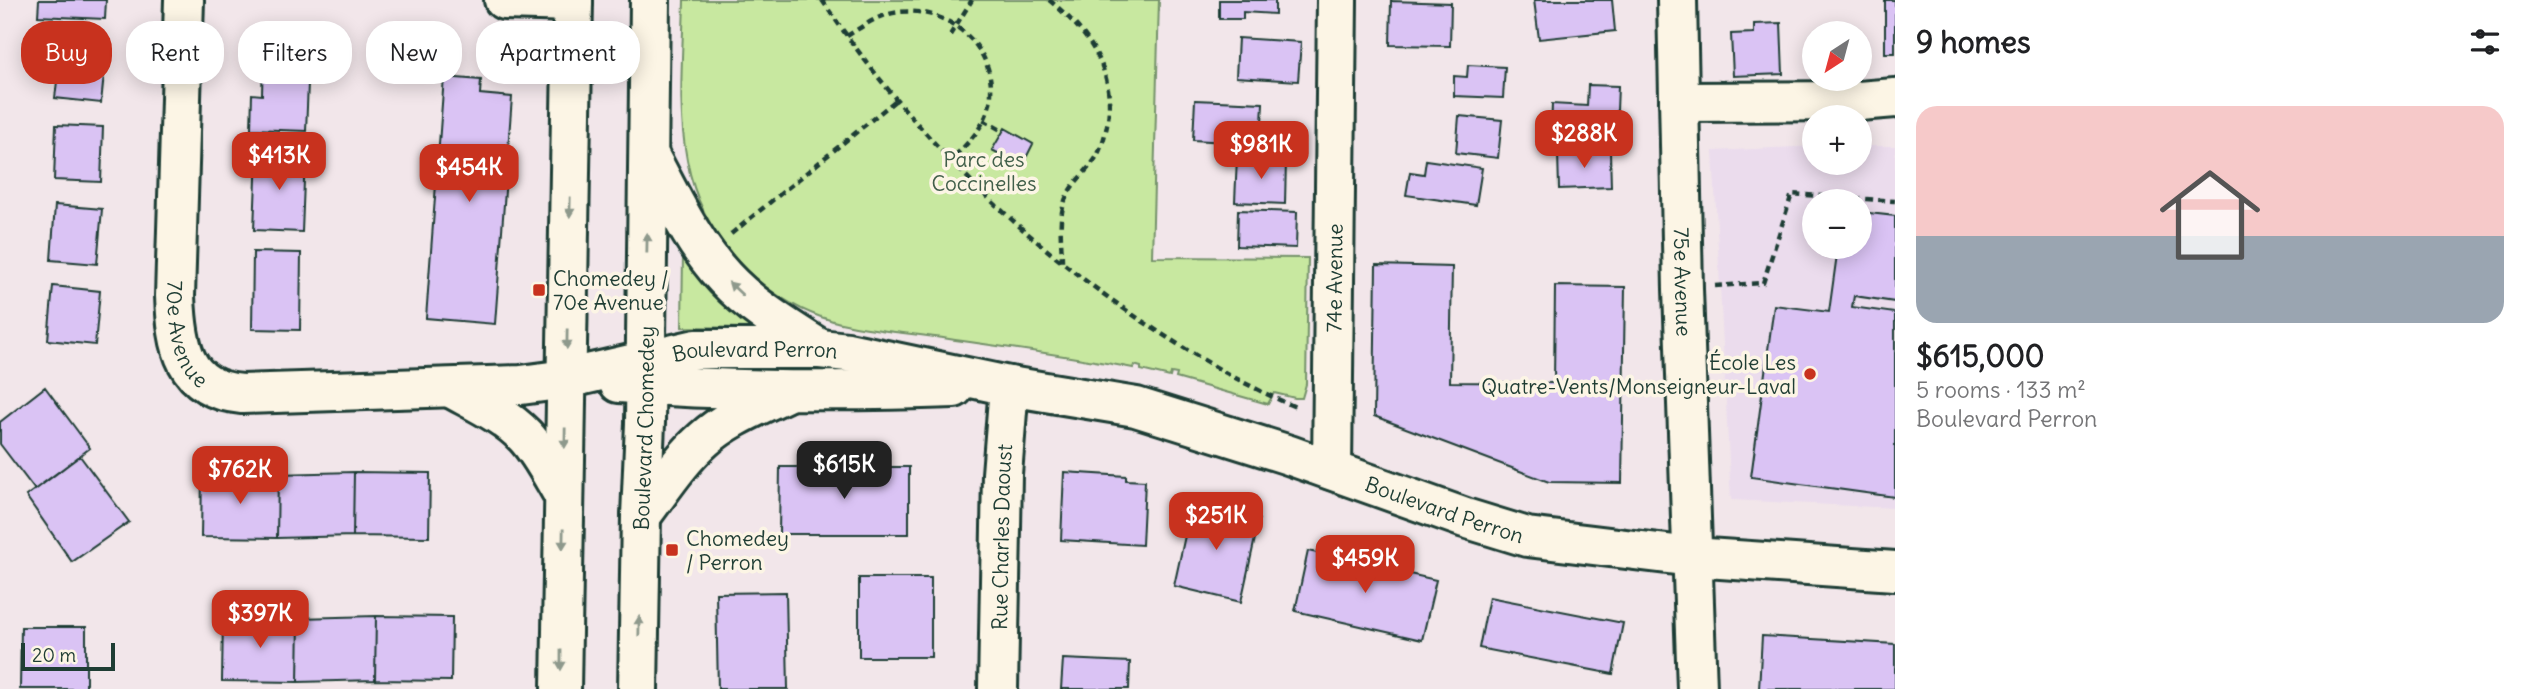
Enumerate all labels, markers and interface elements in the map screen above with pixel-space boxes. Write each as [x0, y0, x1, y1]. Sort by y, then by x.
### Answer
chip: Buy [21, 21, 112, 84]
chip: Rent [126, 21, 224, 84]
chip: Filters [238, 21, 352, 84]
chip: New [366, 21, 462, 84]
chip: Apartment [476, 21, 640, 84]
north arrow [1802, 21, 1872, 91]
map controls [1802, 21, 1872, 259]
text: 9 homes [1916, 23, 2031, 61]
icon: filters [2466, 23, 2504, 61]
button: + [1802, 105, 1872, 175]
pin: $288K [1535, 110, 1633, 170]
text: $288K [1551, 118, 1617, 147]
pin: $981K [1212, 122, 1310, 181]
text: $981K [1230, 129, 1292, 158]
pin: $413K [230, 132, 328, 192]
text: $413K [248, 140, 310, 169]
pin: $454K [420, 144, 518, 204]
park label: Parc des Coccinelles [931, 146, 1037, 197]
text: $454K [436, 152, 502, 181]
icon: home [2147, 152, 2273, 278]
button: − [1802, 189, 1872, 259]
one-way arrow [564, 197, 576, 219]
street label: 74e Avenue [1320, 224, 1348, 333]
street label: 75e Avenue [1668, 227, 1698, 337]
one-way arrow [642, 232, 653, 254]
place label: Chomedey / 70e Avenue [553, 265, 669, 316]
street label: 70e Avenue [161, 280, 214, 393]
one-way arrow [728, 281, 745, 297]
marker: Chomedey / 70e Avenue [531, 282, 547, 298]
street label: Boulevard Chomedey [627, 326, 660, 531]
one-way arrow [561, 329, 573, 351]
street label: Boulevard Perron [669, 336, 839, 368]
text: $615,000 [1916, 337, 2045, 375]
place label: École Les Quatre-Vents/Monseigneur-Laval [1481, 349, 1796, 400]
marker: École Les Quatre-Vents/Monseigneur-Laval [1802, 366, 1818, 382]
text: 5 rooms · 133 m² [1916, 375, 2086, 404]
text: Boulevard Perron [1916, 404, 2097, 433]
one-way arrow [559, 427, 571, 449]
pin: $615K [795, 442, 893, 501]
street label: Rue Charles Daoust [986, 443, 1018, 630]
pin: $762K [191, 447, 289, 506]
text: $615K [813, 449, 875, 478]
text: $762K [208, 454, 272, 483]
street label: Boulevard Perron [1362, 470, 1527, 549]
pin: $251K [1167, 492, 1265, 552]
text: $251K [1185, 500, 1247, 529]
place label: Chomedey / Perron [686, 525, 789, 576]
one-way arrow [557, 528, 569, 550]
pin: $459K [1316, 536, 1414, 595]
marker: Chomedey / Perron [664, 542, 680, 558]
text: $459K [1332, 543, 1398, 572]
pin: $397K [211, 590, 309, 650]
text: $397K [228, 598, 292, 627]
one-way arrow [633, 615, 645, 637]
scale bar [21, 640, 116, 672]
text: 20 m [32, 643, 76, 667]
one-way arrow [555, 649, 567, 671]

